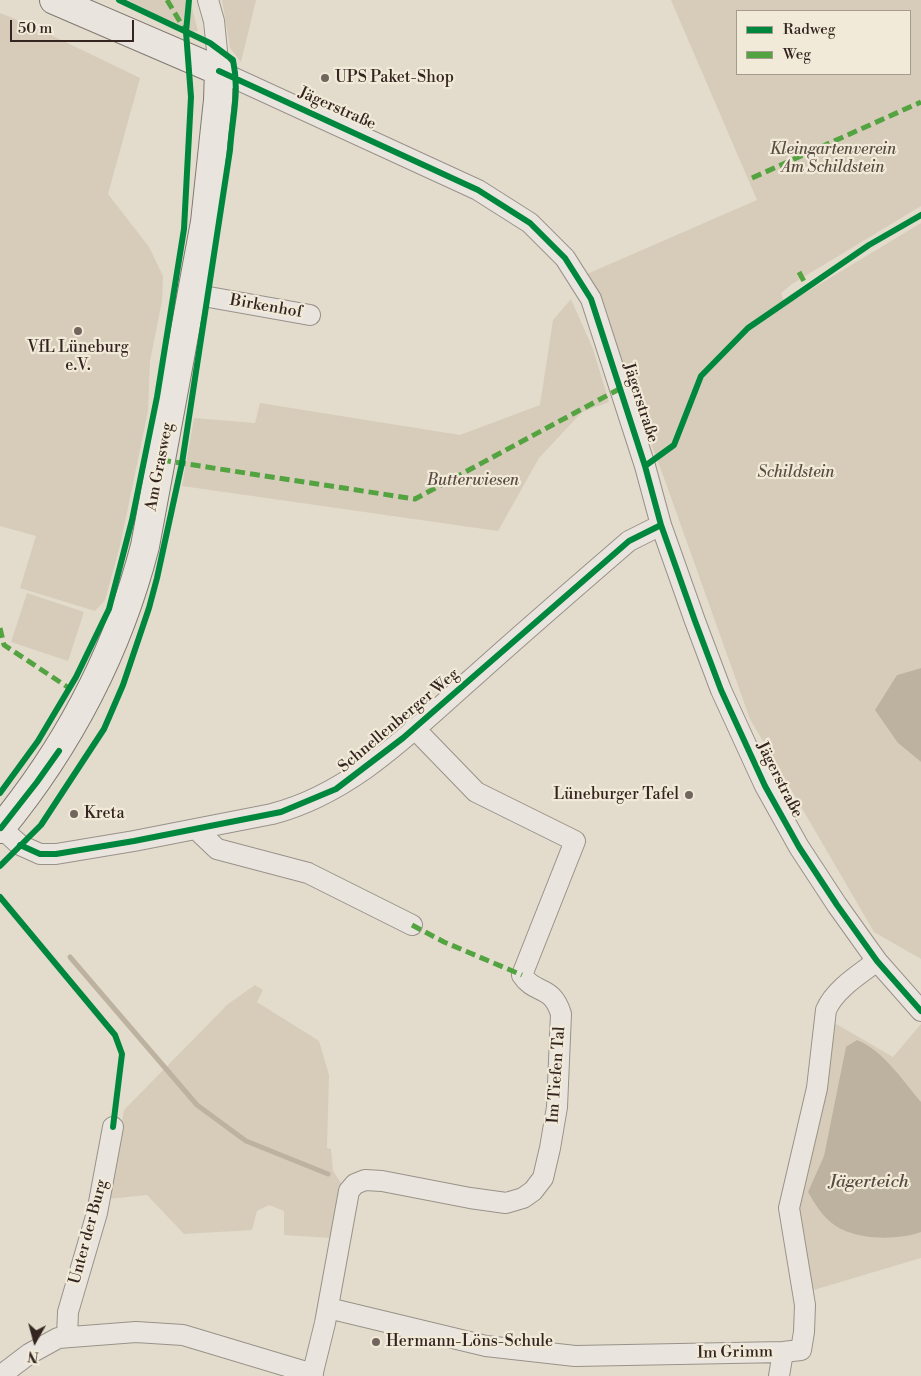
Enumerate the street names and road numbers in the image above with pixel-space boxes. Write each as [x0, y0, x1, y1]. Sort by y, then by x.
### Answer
street label: Jägerstraße [295, 83, 379, 135]
street label: Birkenhof [228, 291, 304, 323]
street label: Jägerstraße [618, 361, 662, 445]
street label: Am Grasweg [142, 421, 178, 513]
street label: Schnellenberger Weg [335, 665, 463, 777]
street label: Jägerstraße [752, 739, 806, 821]
street label: Im Tiefen Tal [544, 1026, 570, 1124]
street label: Unter der Burg [66, 1178, 112, 1286]
street label: Im Grimm [697, 1343, 773, 1363]

